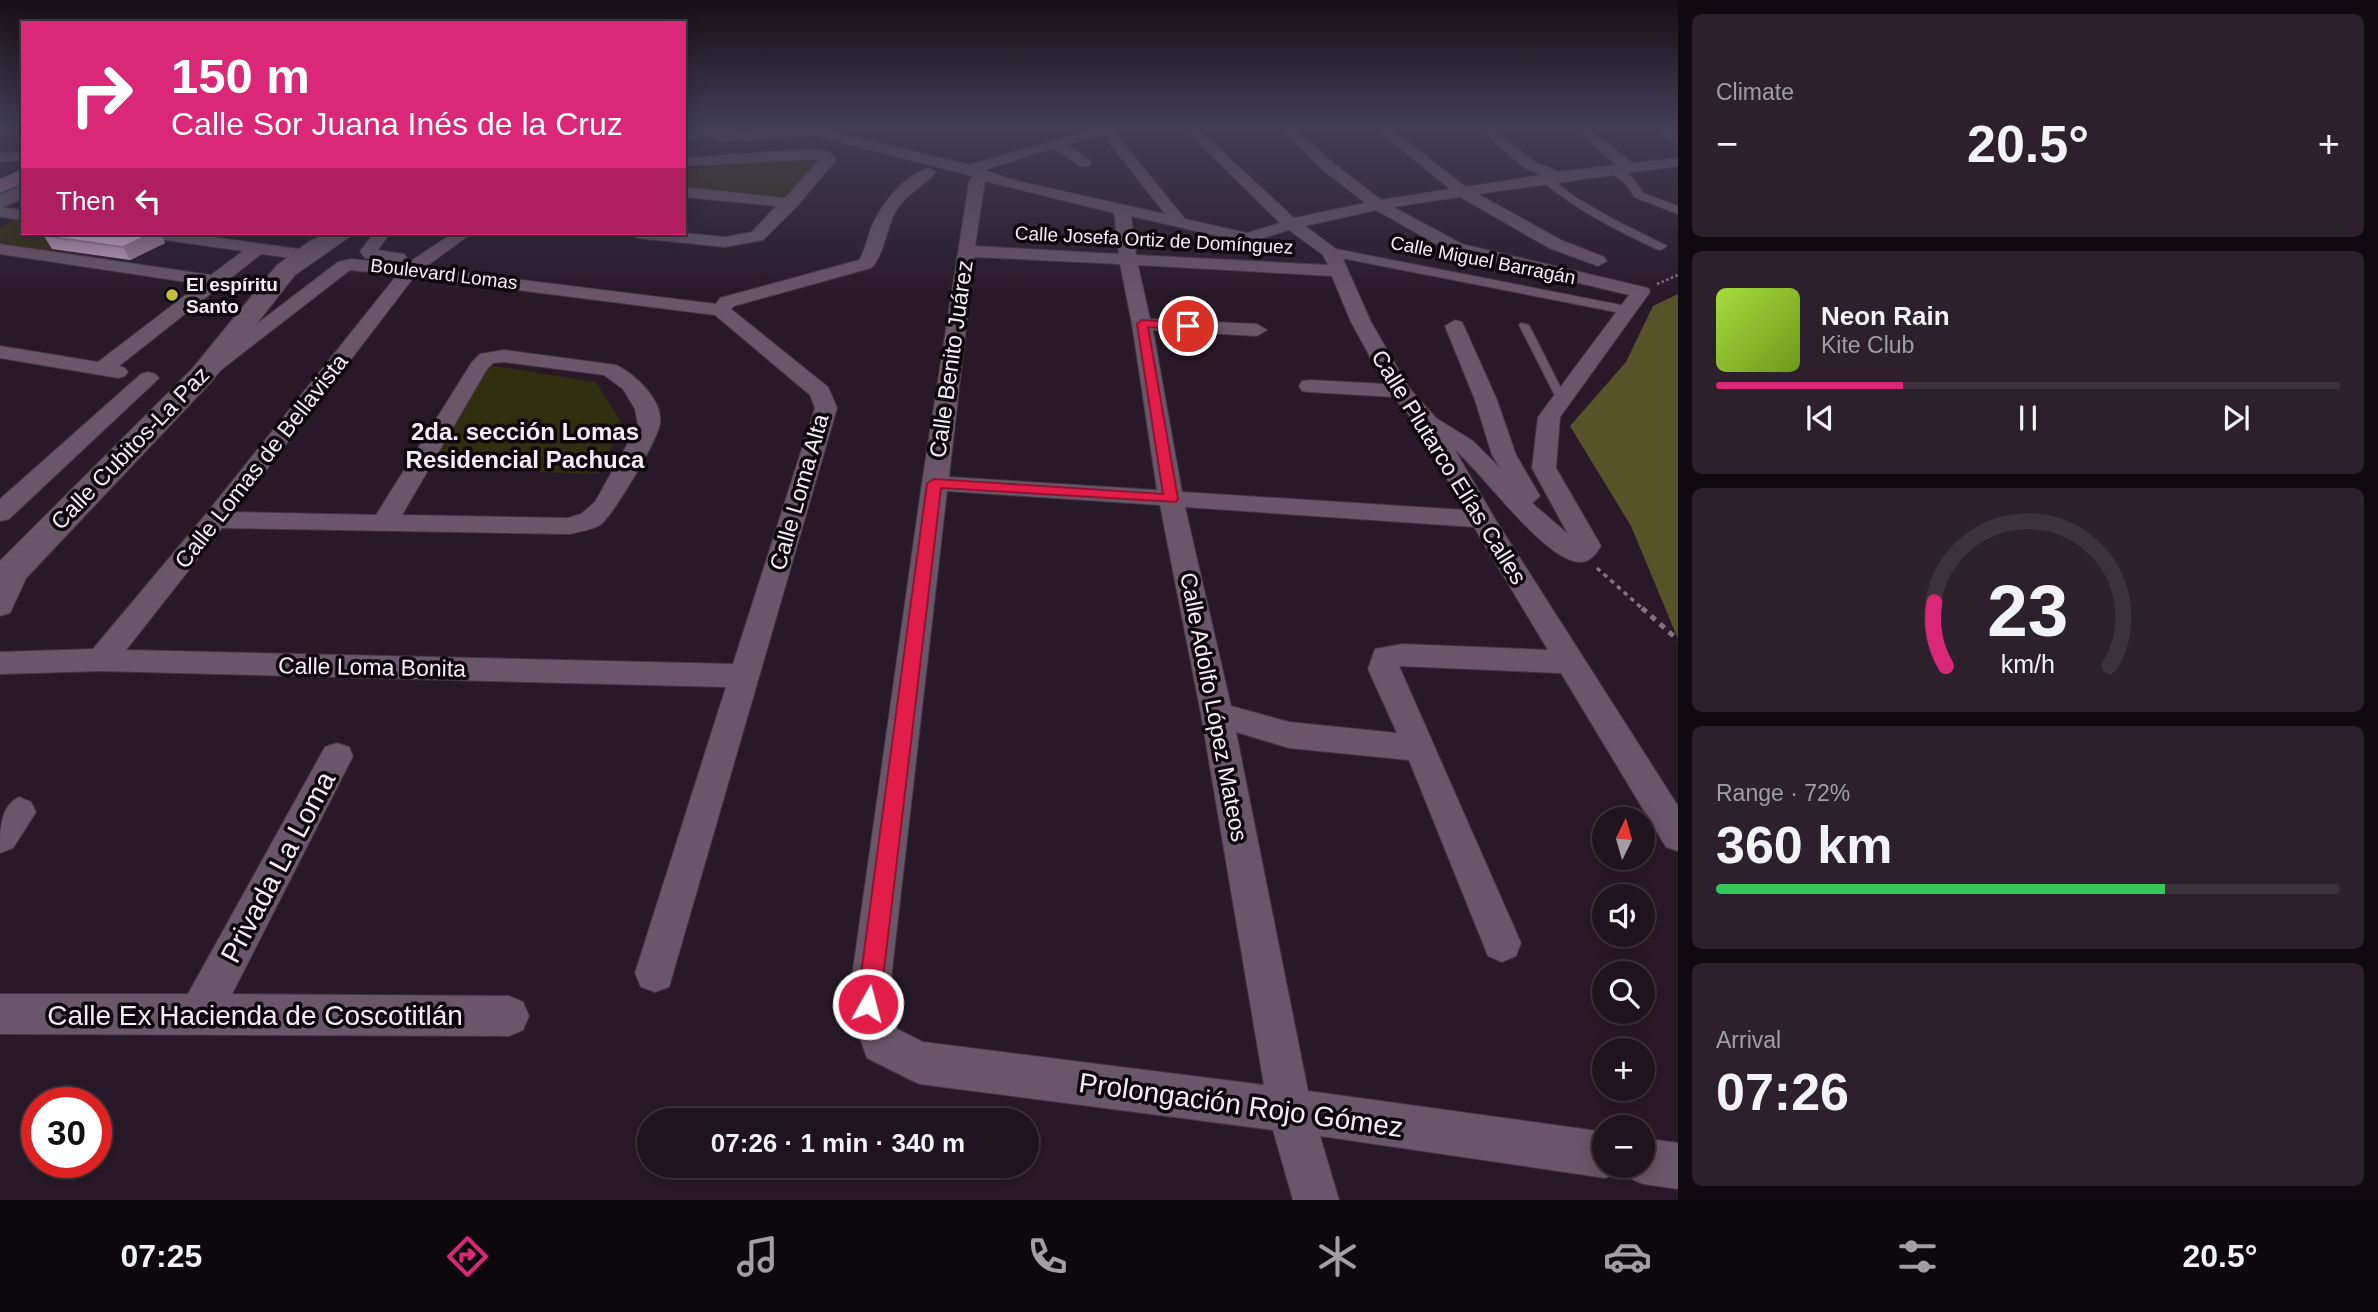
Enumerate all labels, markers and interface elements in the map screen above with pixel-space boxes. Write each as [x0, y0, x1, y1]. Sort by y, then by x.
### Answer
icon: right [56, 49, 147, 140]
text: 150 m [171, 49, 310, 103]
text: Climate [1716, 79, 1794, 105]
text: Calle Sor Juana Inés de la Cruz [171, 106, 623, 142]
text: 20.5° [1967, 115, 2089, 173]
text: − [1716, 123, 1738, 165]
text: + [2318, 123, 2340, 165]
icon: left [129, 182, 167, 220]
text: Then [56, 186, 115, 216]
street label: Calle Josefa Ortiz de Domínguez [1014, 222, 1294, 258]
street label: Calle Miguel Barragán [1389, 232, 1577, 288]
street label: Boulevard Lomas [369, 255, 519, 293]
street label: Calle Benito Juárez [924, 258, 978, 460]
place label: El espíritu Santo [186, 274, 278, 317]
marker: El espíritu Santo [164, 287, 180, 303]
pin [1158, 296, 1218, 356]
text: Neon Rain [1821, 301, 1950, 331]
icon: arrive [1169, 307, 1207, 345]
text: Kite Club [1821, 332, 1914, 358]
street label: Calle Plutarco Elías Calles [1366, 345, 1532, 589]
street label: Calle Lomas de Bellavista [169, 349, 353, 573]
street label: Calle Cubitos-La Paz [46, 361, 214, 535]
icon: previous [1801, 399, 1839, 437]
icon: pause [2009, 399, 2047, 437]
icon: next [2217, 399, 2255, 437]
street label: Calle Loma Alta [764, 411, 834, 573]
district label: 2da. sección Lomas Residencial Pachuca [406, 418, 645, 473]
street label: Calle Adolfo López Mateos [1175, 570, 1253, 844]
text: 23 [1988, 570, 2068, 651]
text: km/h [2001, 650, 2055, 678]
street label: Calle Loma Bonita [278, 652, 466, 682]
street label: Privada La Loma [215, 766, 342, 968]
text: Range · 72% [1716, 780, 1850, 806]
north arrow [1592, 807, 1656, 870]
map controls [1592, 807, 1655, 1178]
text: 360 km [1716, 816, 1892, 874]
button: sound [1592, 884, 1655, 947]
button: search [1592, 961, 1655, 1024]
position arrow [831, 967, 905, 1041]
street label: Calle Ex Hacienda de Coscotitlán [47, 1000, 463, 1031]
text: Arrival [1716, 1027, 1781, 1053]
button: + [1592, 1038, 1655, 1101]
text: 07:26 [1716, 1063, 1849, 1121]
street label: Prolongación Rojo Gómez [1077, 1067, 1405, 1143]
speed limit sign: 30 [21, 1087, 112, 1178]
button: − [1592, 1115, 1655, 1178]
text: 07:26 · 1 min · 340 m [711, 1128, 965, 1158]
icon: directions [443, 1232, 492, 1281]
icon: music [733, 1232, 782, 1281]
icon: phone [1023, 1232, 1072, 1281]
icon: climate [1313, 1232, 1362, 1281]
icon: car [1603, 1232, 1652, 1281]
icon: filters [1893, 1232, 1942, 1281]
text: 07:25 [120, 1238, 202, 1274]
text: 20.5° [2182, 1238, 2257, 1274]

